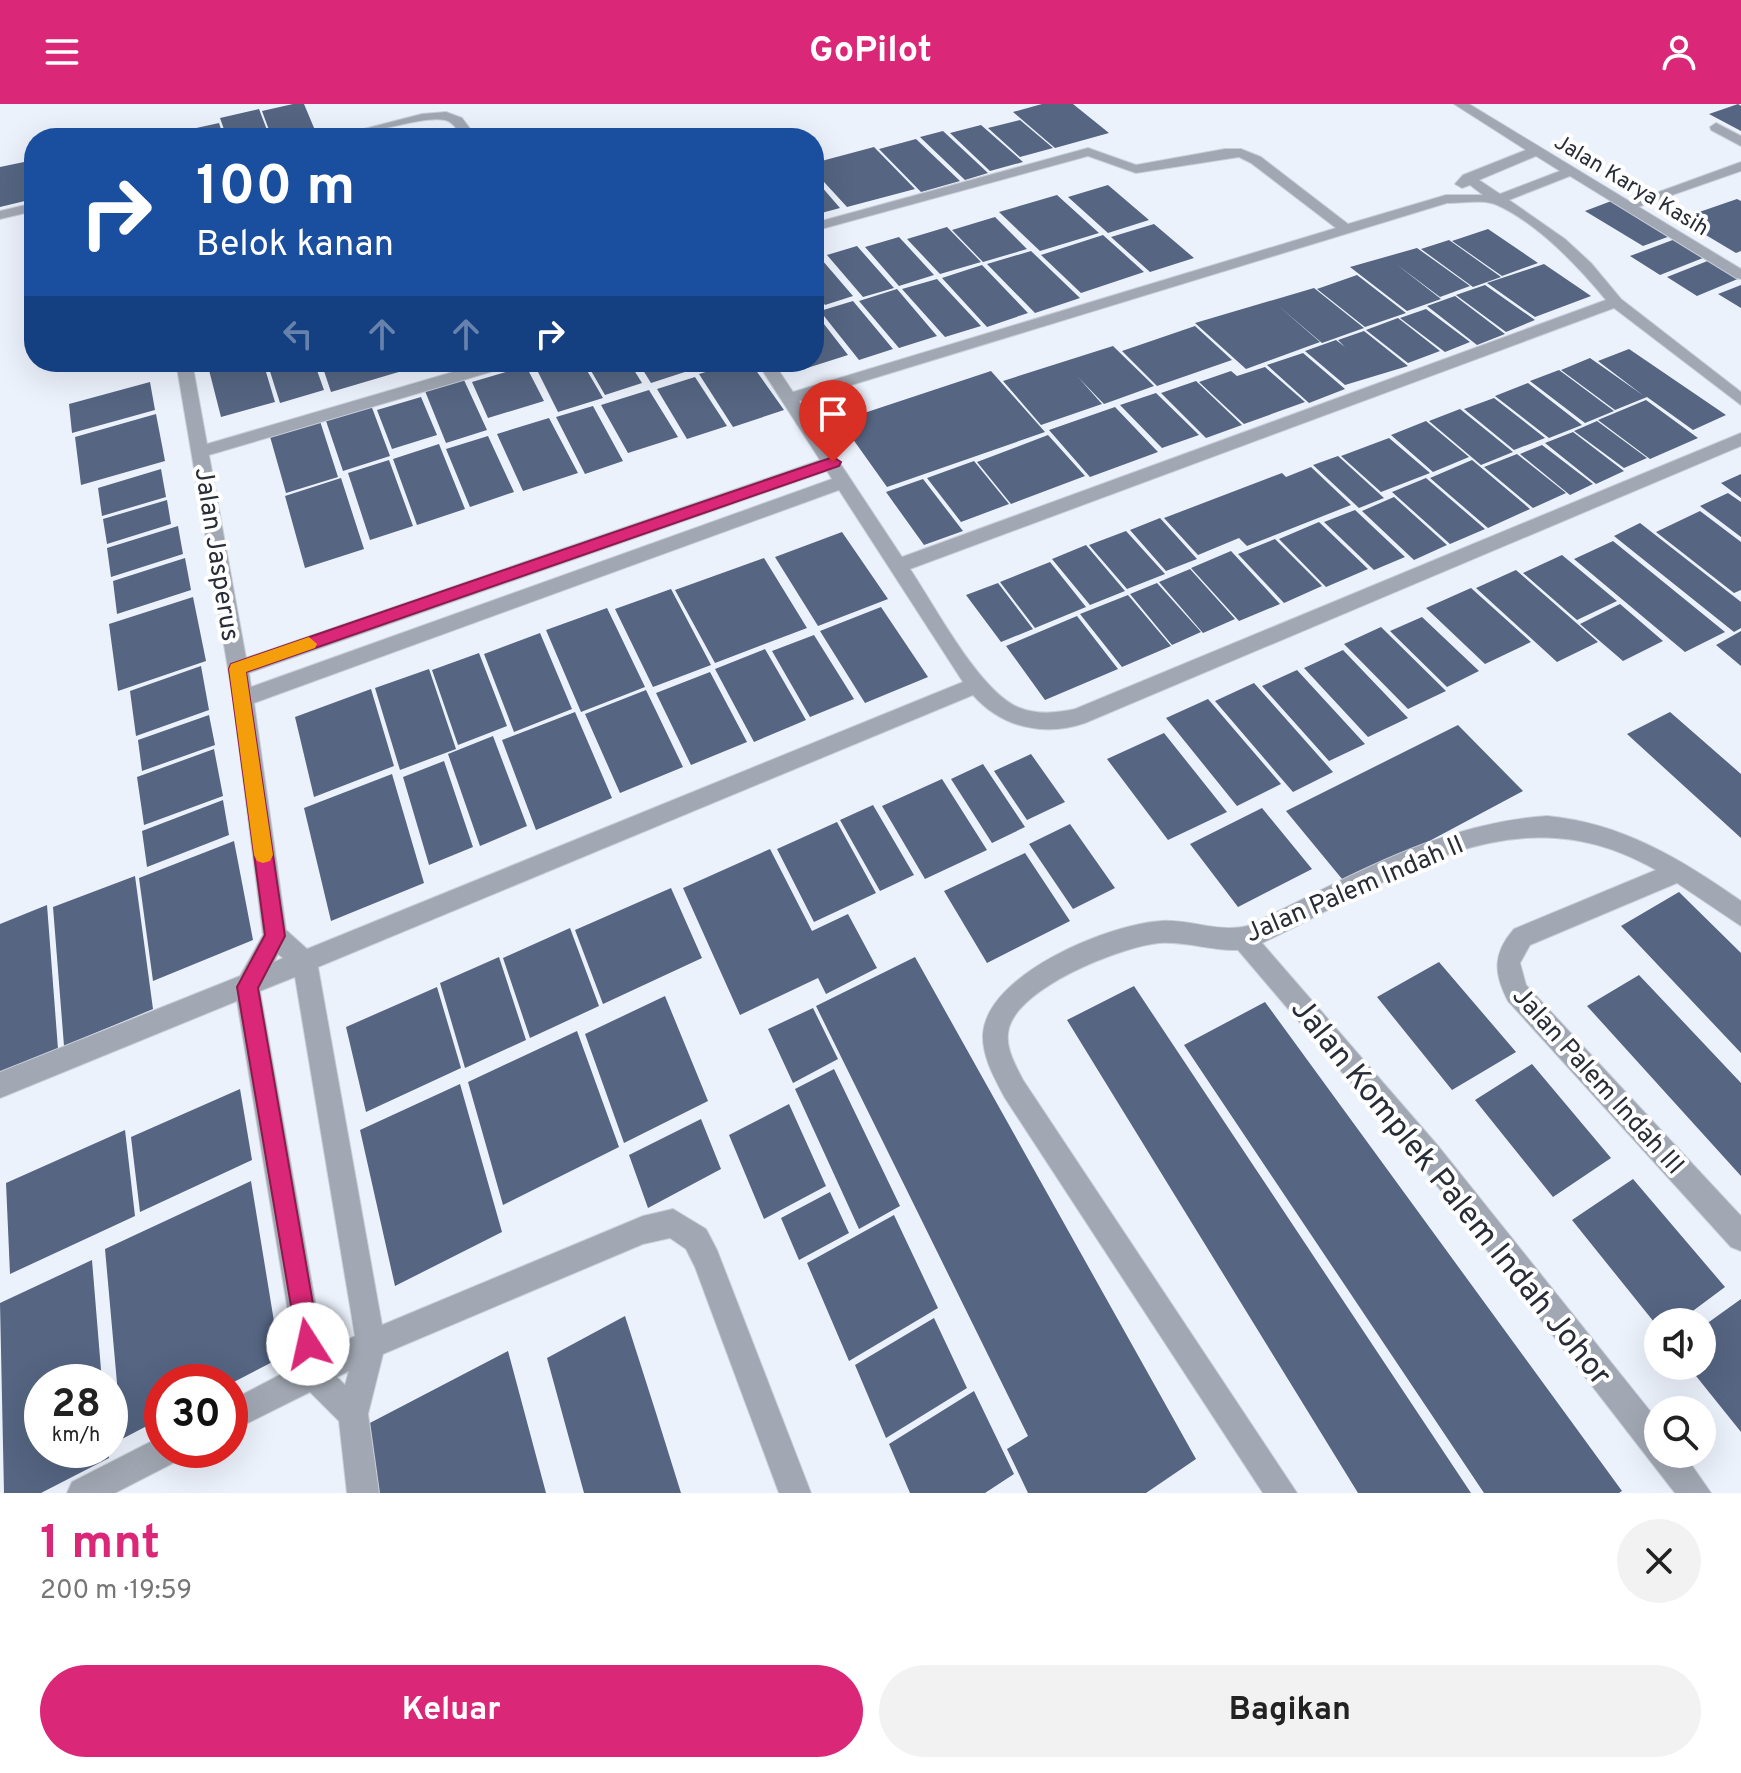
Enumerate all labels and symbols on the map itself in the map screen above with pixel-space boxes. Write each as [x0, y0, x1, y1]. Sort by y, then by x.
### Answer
street label: Jalan Karya Kasih [1549, 129, 1713, 243]
pin [799, 380, 867, 462]
street label: Jalan Jasperus [186, 465, 246, 644]
street label: Jalan Palem Indah II [1241, 829, 1469, 951]
street label: Jalan Palem Indah III [1504, 981, 1690, 1182]
street label: Jalan Komplek Palem Indah Johor [1281, 991, 1619, 1395]
position arrow [266, 1302, 350, 1386]
speed limit sign: 30 [144, 1364, 248, 1468]

